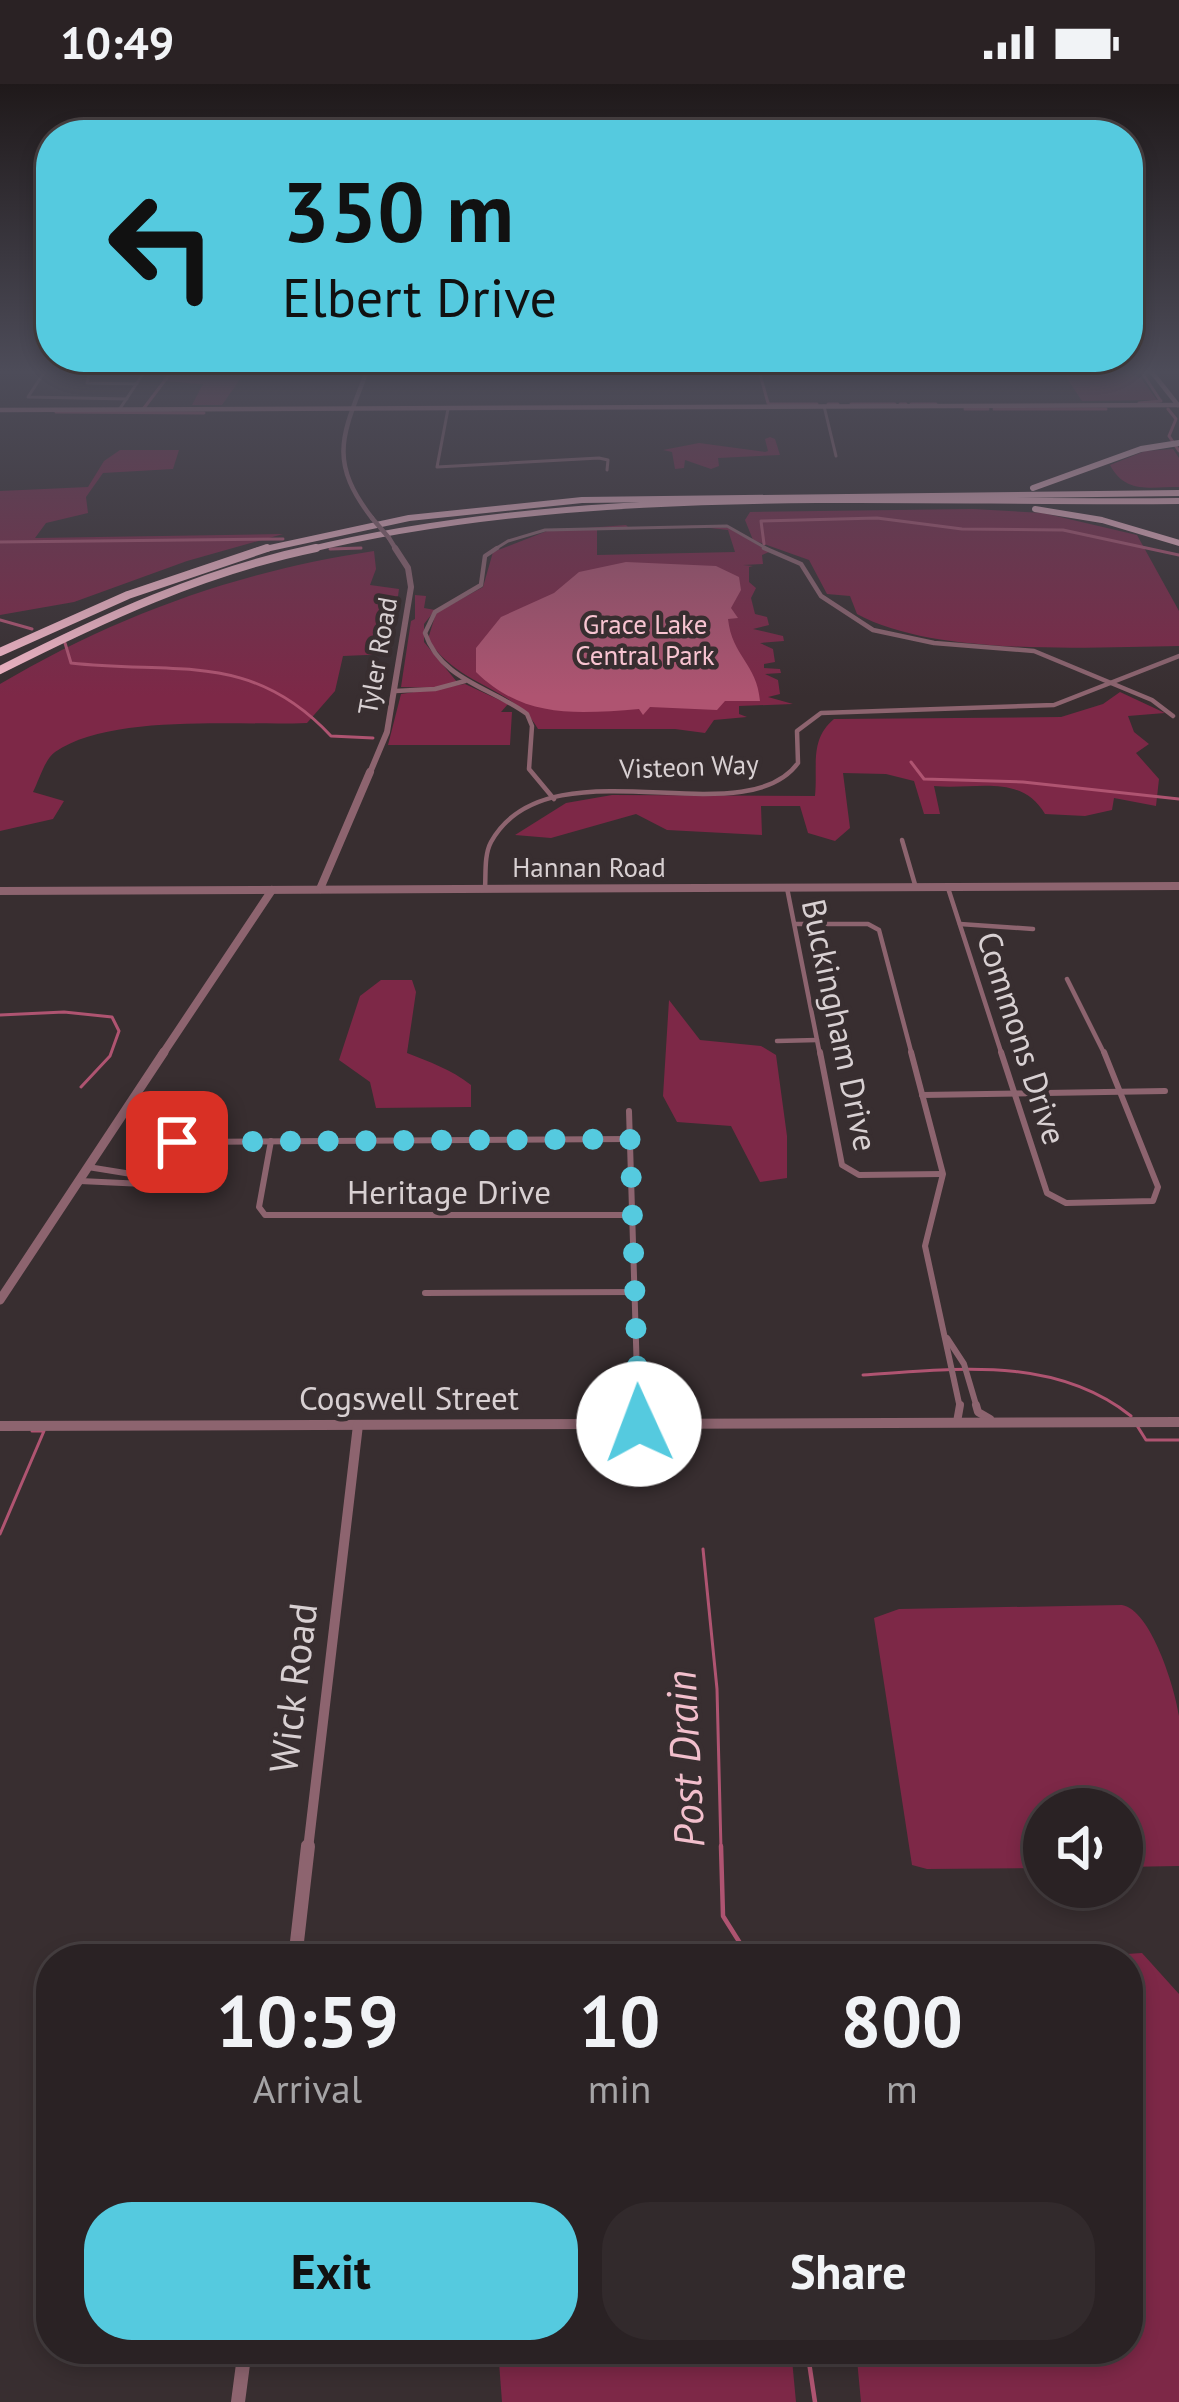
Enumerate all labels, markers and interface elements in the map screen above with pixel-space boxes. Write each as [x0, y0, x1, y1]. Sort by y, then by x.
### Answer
text: 10:49 [60, 13, 174, 71]
text: 350 m [282, 156, 514, 265]
icon: left [84, 168, 240, 324]
text: Elbert Drive [282, 262, 557, 332]
street label: Tyler Road [350, 594, 404, 718]
park label: Grace Lake Central Park [575, 607, 715, 672]
street label: Visteon Way [618, 747, 760, 785]
street label: Hannan Road [512, 850, 666, 884]
street label: Buckingham Drive [793, 895, 888, 1155]
street label: Commons Drive [968, 926, 1077, 1150]
pin [126, 1091, 228, 1193]
icon: arrive [144, 1109, 210, 1175]
street label: Heritage Drive [347, 1170, 551, 1213]
position arrow [576, 1361, 702, 1487]
street label: Cogswell Street [299, 1376, 519, 1419]
street label: Wick Road [257, 1600, 328, 1776]
water label: Post Drain [652, 1669, 717, 1849]
map controls [1023, 1788, 1143, 1908]
button: sound [1023, 1788, 1143, 1908]
text: 10:59 [216, 1974, 399, 2067]
text: 10 [579, 1974, 660, 2067]
text: 800 [840, 1974, 963, 2067]
text: Arrival [253, 2063, 362, 2114]
text: min [588, 2063, 651, 2114]
text: m [886, 2063, 918, 2114]
button: Exit [84, 2202, 578, 2340]
button: Share [602, 2202, 1095, 2340]

